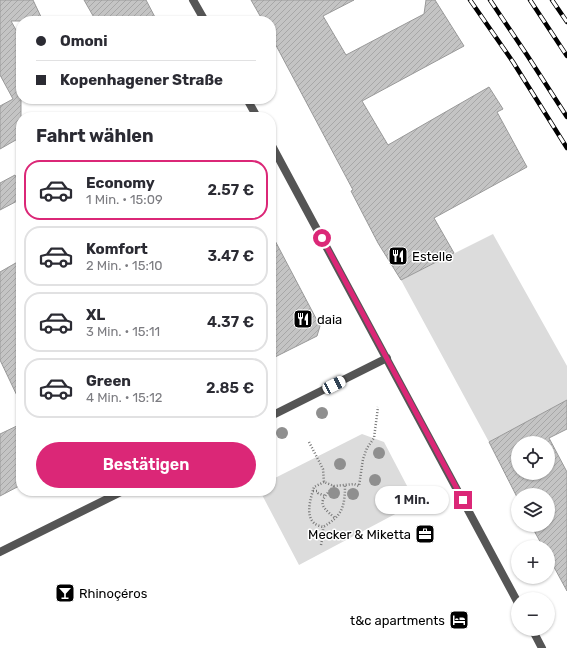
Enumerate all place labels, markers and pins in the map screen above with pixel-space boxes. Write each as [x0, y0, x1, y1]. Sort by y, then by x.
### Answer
restaurant icon: Estelle [387, 245, 409, 267]
place label: Estelle [412, 249, 452, 264]
restaurant icon: daia [292, 308, 314, 330]
place label: daia [317, 312, 342, 327]
office icon: Mecker & Miketta [414, 523, 436, 545]
place label: Mecker & Miketta [308, 527, 411, 542]
bar icon: Rhinoçéros [54, 582, 76, 604]
place label: Rhinoçéros [79, 586, 148, 601]
hotel icon: t&c apartments [448, 609, 470, 631]
place label: t&c apartments [350, 613, 445, 628]

